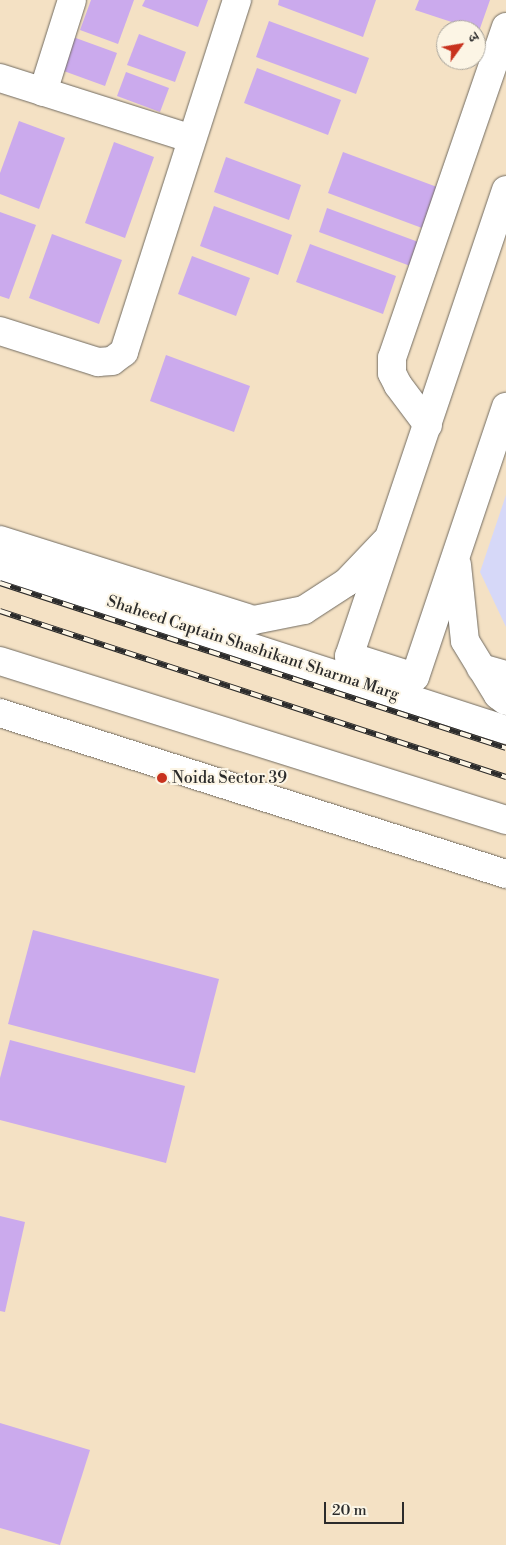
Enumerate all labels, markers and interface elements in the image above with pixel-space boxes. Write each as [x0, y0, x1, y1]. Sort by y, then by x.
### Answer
north arrow [436, 20, 486, 70]
text: उ [463, 30, 482, 45]
street label: Shaheed Captain Shashikant Sharma Marg [104, 592, 402, 704]
place label: Noida Sector 39 [172, 768, 287, 788]
marker: Noida Sector 39 [156, 772, 168, 784]
scale bar [326, 1492, 406, 1524]
text: 20 m [332, 1501, 367, 1520]

